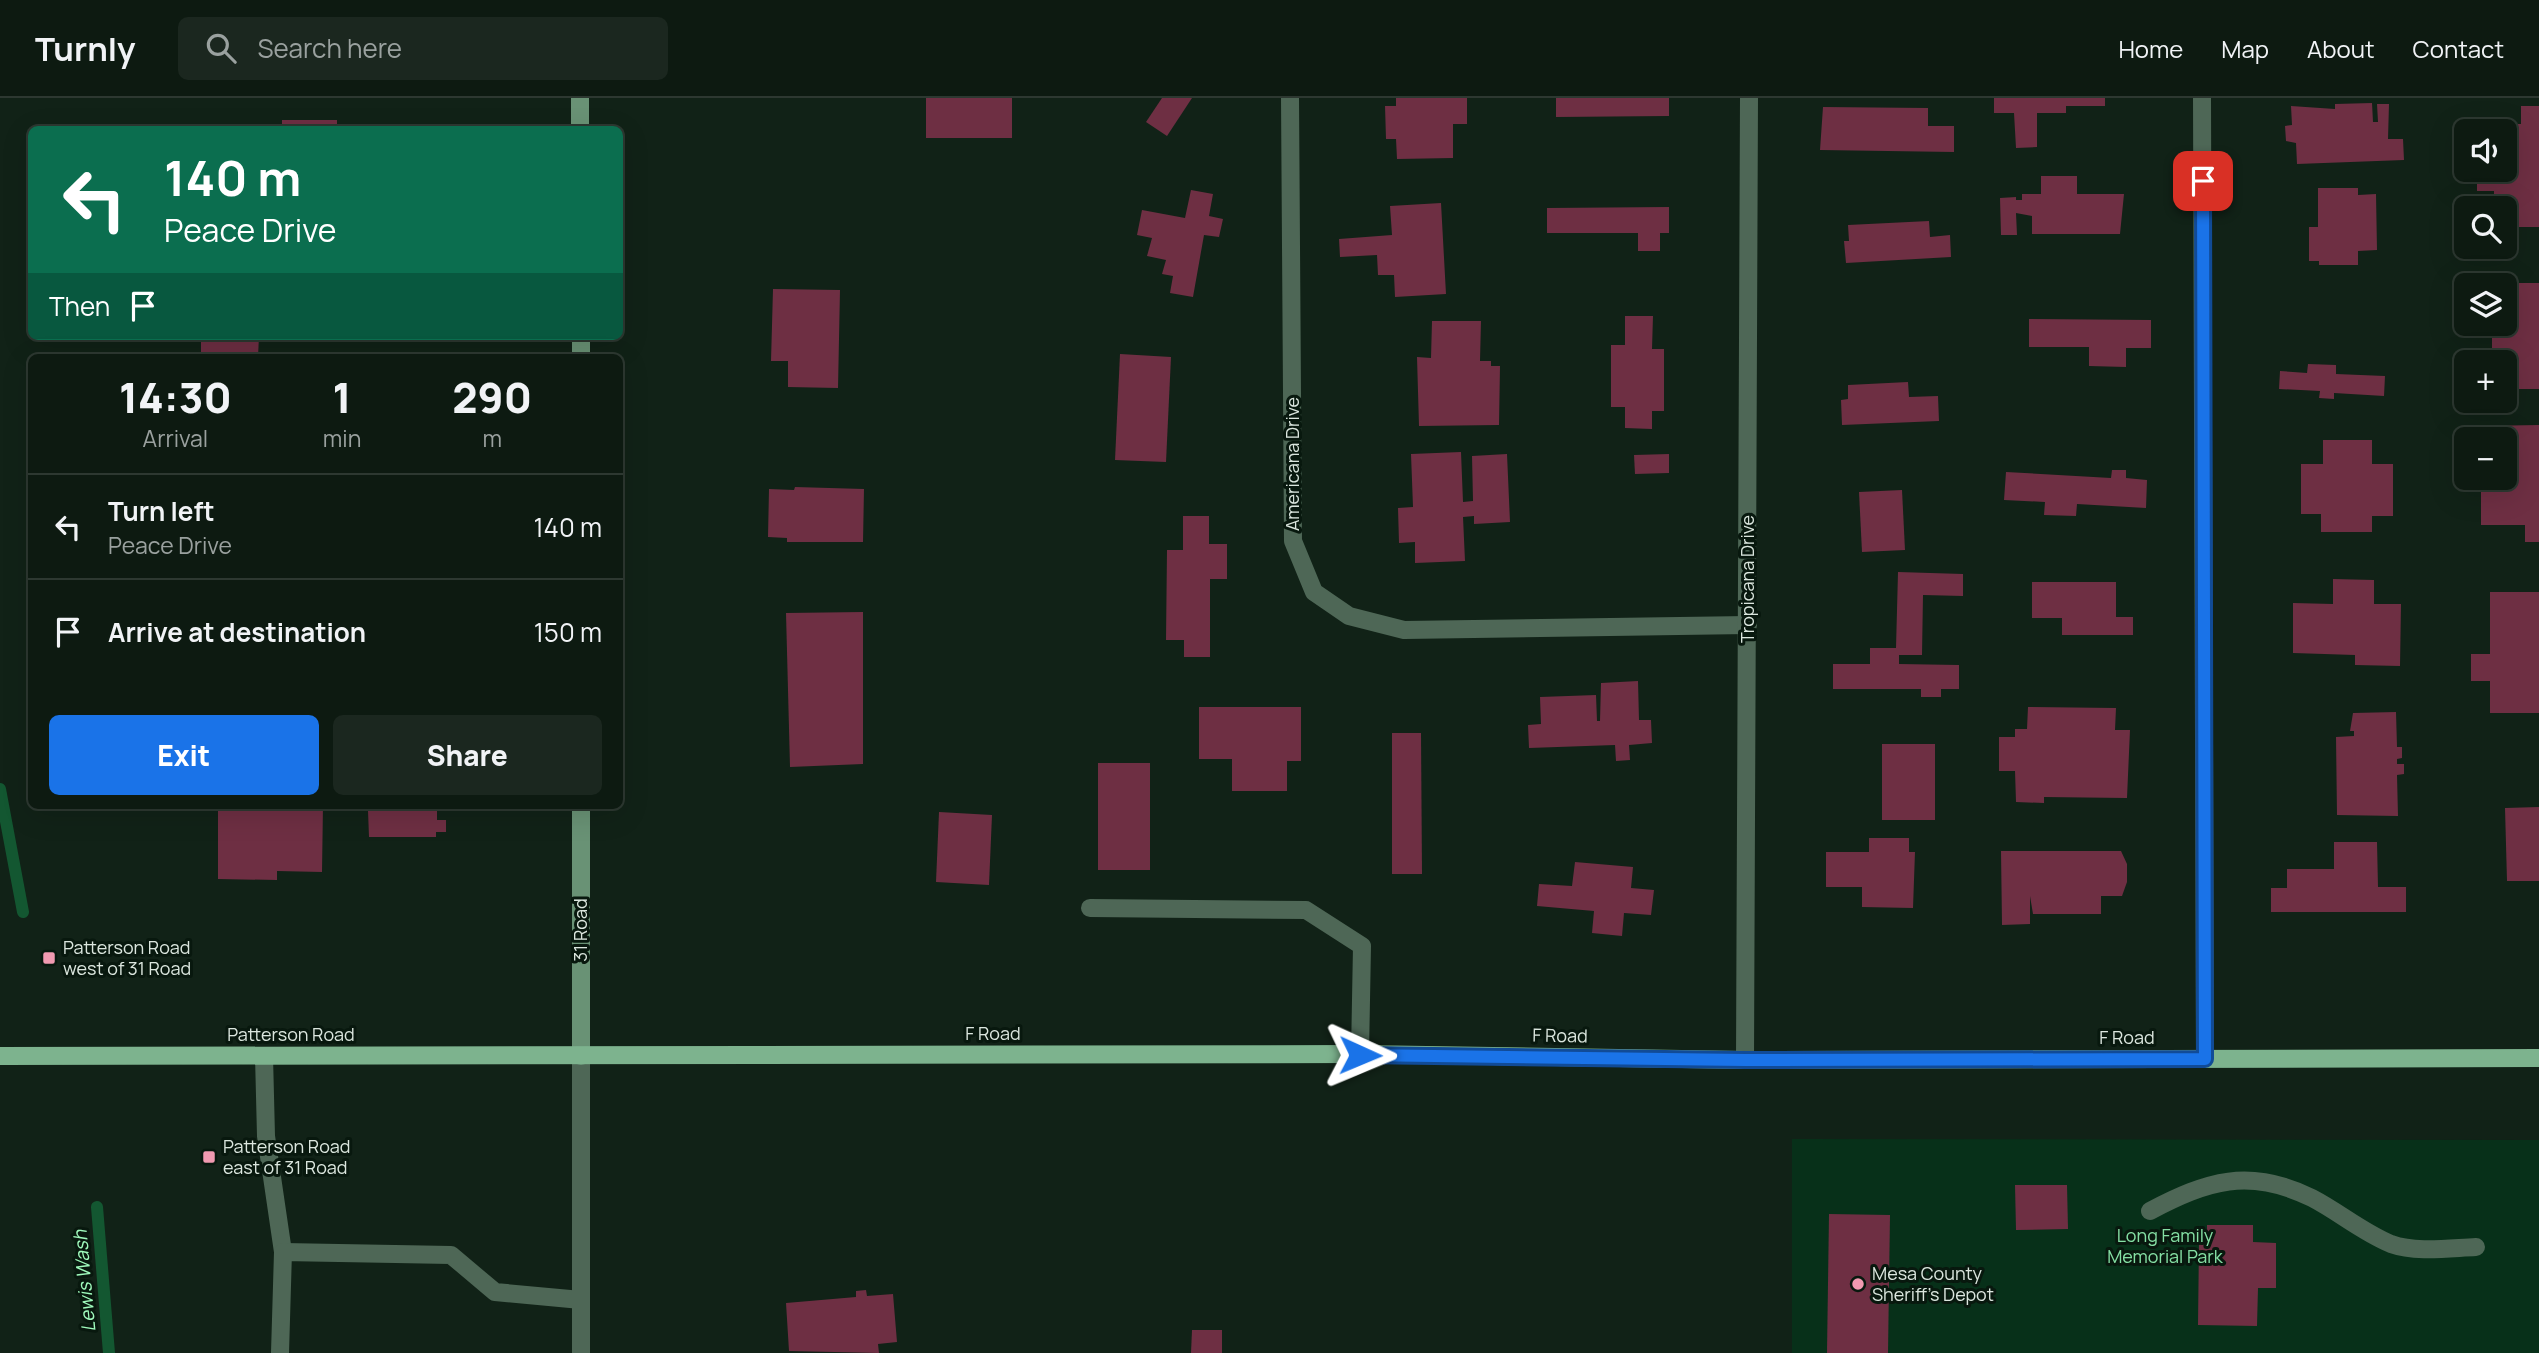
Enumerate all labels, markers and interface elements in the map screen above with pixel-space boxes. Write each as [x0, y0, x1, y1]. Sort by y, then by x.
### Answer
search box [178, 17, 668, 80]
text: Turnly [35, 26, 136, 71]
icon: search [202, 29, 240, 67]
text: Search here [258, 30, 402, 66]
text: Home [2118, 32, 2183, 65]
text: Map [2221, 32, 2269, 65]
text: About [2307, 32, 2375, 65]
text: Contact [2413, 32, 2504, 65]
map controls [2454, 119, 2517, 490]
button: sound [2454, 119, 2517, 182]
text: 140 m [164, 144, 301, 211]
pin [2173, 151, 2233, 211]
icon: left [49, 154, 140, 245]
icon: arrive [2184, 162, 2222, 200]
button: search [2454, 196, 2517, 259]
text: Peace Drive [164, 208, 337, 252]
button: layers [2454, 273, 2517, 336]
icon: arrive [124, 287, 162, 325]
text: Then [49, 288, 110, 324]
button: + [2454, 350, 2517, 413]
text: 14:30 [119, 368, 232, 426]
text: 1 [333, 368, 352, 426]
text: 290 [452, 368, 532, 426]
street label: Americana Drive [1280, 397, 1304, 531]
text: Arrival [143, 422, 208, 454]
text: min [323, 422, 361, 454]
text: m [482, 422, 502, 454]
button: − [2454, 427, 2517, 490]
text: Turn left [108, 493, 215, 529]
icon: left [49, 508, 87, 546]
text: 140 m [533, 509, 602, 545]
street label: Tropicana Drive [1735, 515, 1759, 643]
text: Peace Drive [108, 529, 232, 561]
icon: arrive [49, 613, 87, 651]
text: Arrive at destination [108, 614, 366, 650]
text: 150 m [534, 614, 602, 650]
button: Exit [49, 715, 319, 795]
button: Share [333, 715, 602, 795]
street label: 31 Road [568, 898, 592, 962]
place label: Patterson Road west of 31 Road [63, 935, 191, 980]
marker: Patterson Road west of 31 Road [41, 950, 57, 966]
position arrow [1323, 1018, 1397, 1092]
street label: F Road [965, 1021, 1021, 1045]
street label: Patterson Road [227, 1022, 355, 1046]
street label: F Road [1532, 1023, 1588, 1047]
street label: F Road [2099, 1025, 2155, 1049]
place label: Patterson Road east of 31 Road [223, 1134, 351, 1179]
marker: Patterson Road east of 31 Road [201, 1149, 217, 1165]
park label: Long Family Memorial Park [2107, 1223, 2224, 1268]
water label: Lewis Wash [67, 1228, 101, 1333]
place label: Mesa County Sheriff's Depot [1872, 1261, 1994, 1306]
marker: Mesa County Sheriff's Depot [1850, 1276, 1866, 1292]

